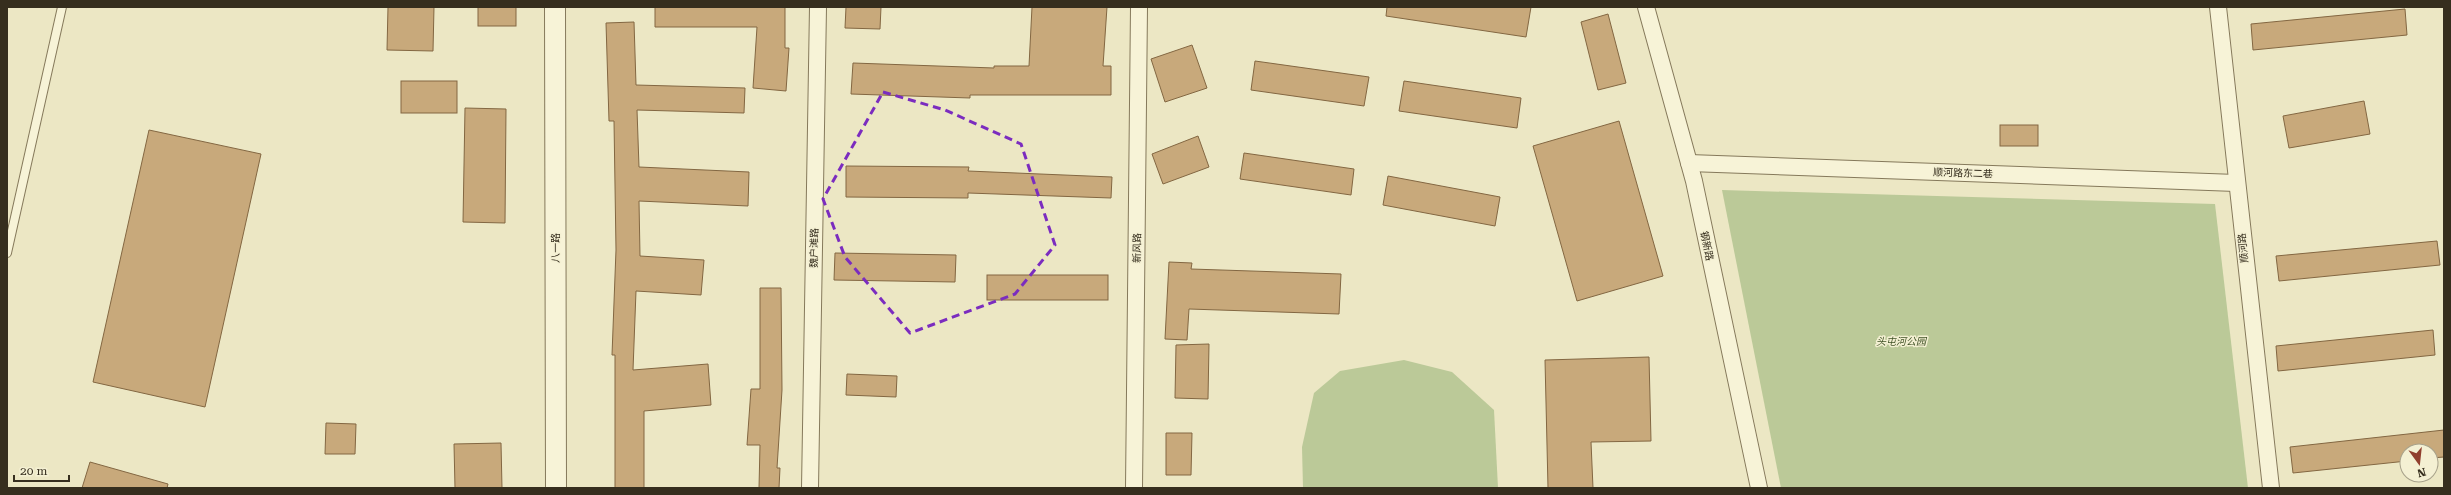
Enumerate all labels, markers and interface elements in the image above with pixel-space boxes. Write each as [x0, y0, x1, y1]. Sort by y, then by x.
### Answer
street label: 顺河路东二巷 [1933, 166, 1993, 180]
street label: 魏户滩路 [808, 228, 820, 268]
street label: 钢新路 [1699, 230, 1715, 262]
street label: 八一路 [550, 233, 561, 263]
street label: 新风路 [1131, 233, 1143, 263]
street label: 顺河路 [2236, 233, 2250, 263]
park label: 头屯河公园 [1876, 336, 1928, 347]
north arrow [2399, 443, 2439, 483]
scale bar [14, 457, 69, 483]
text: 20 m [20, 464, 47, 478]
text: N [2415, 465, 2427, 480]

